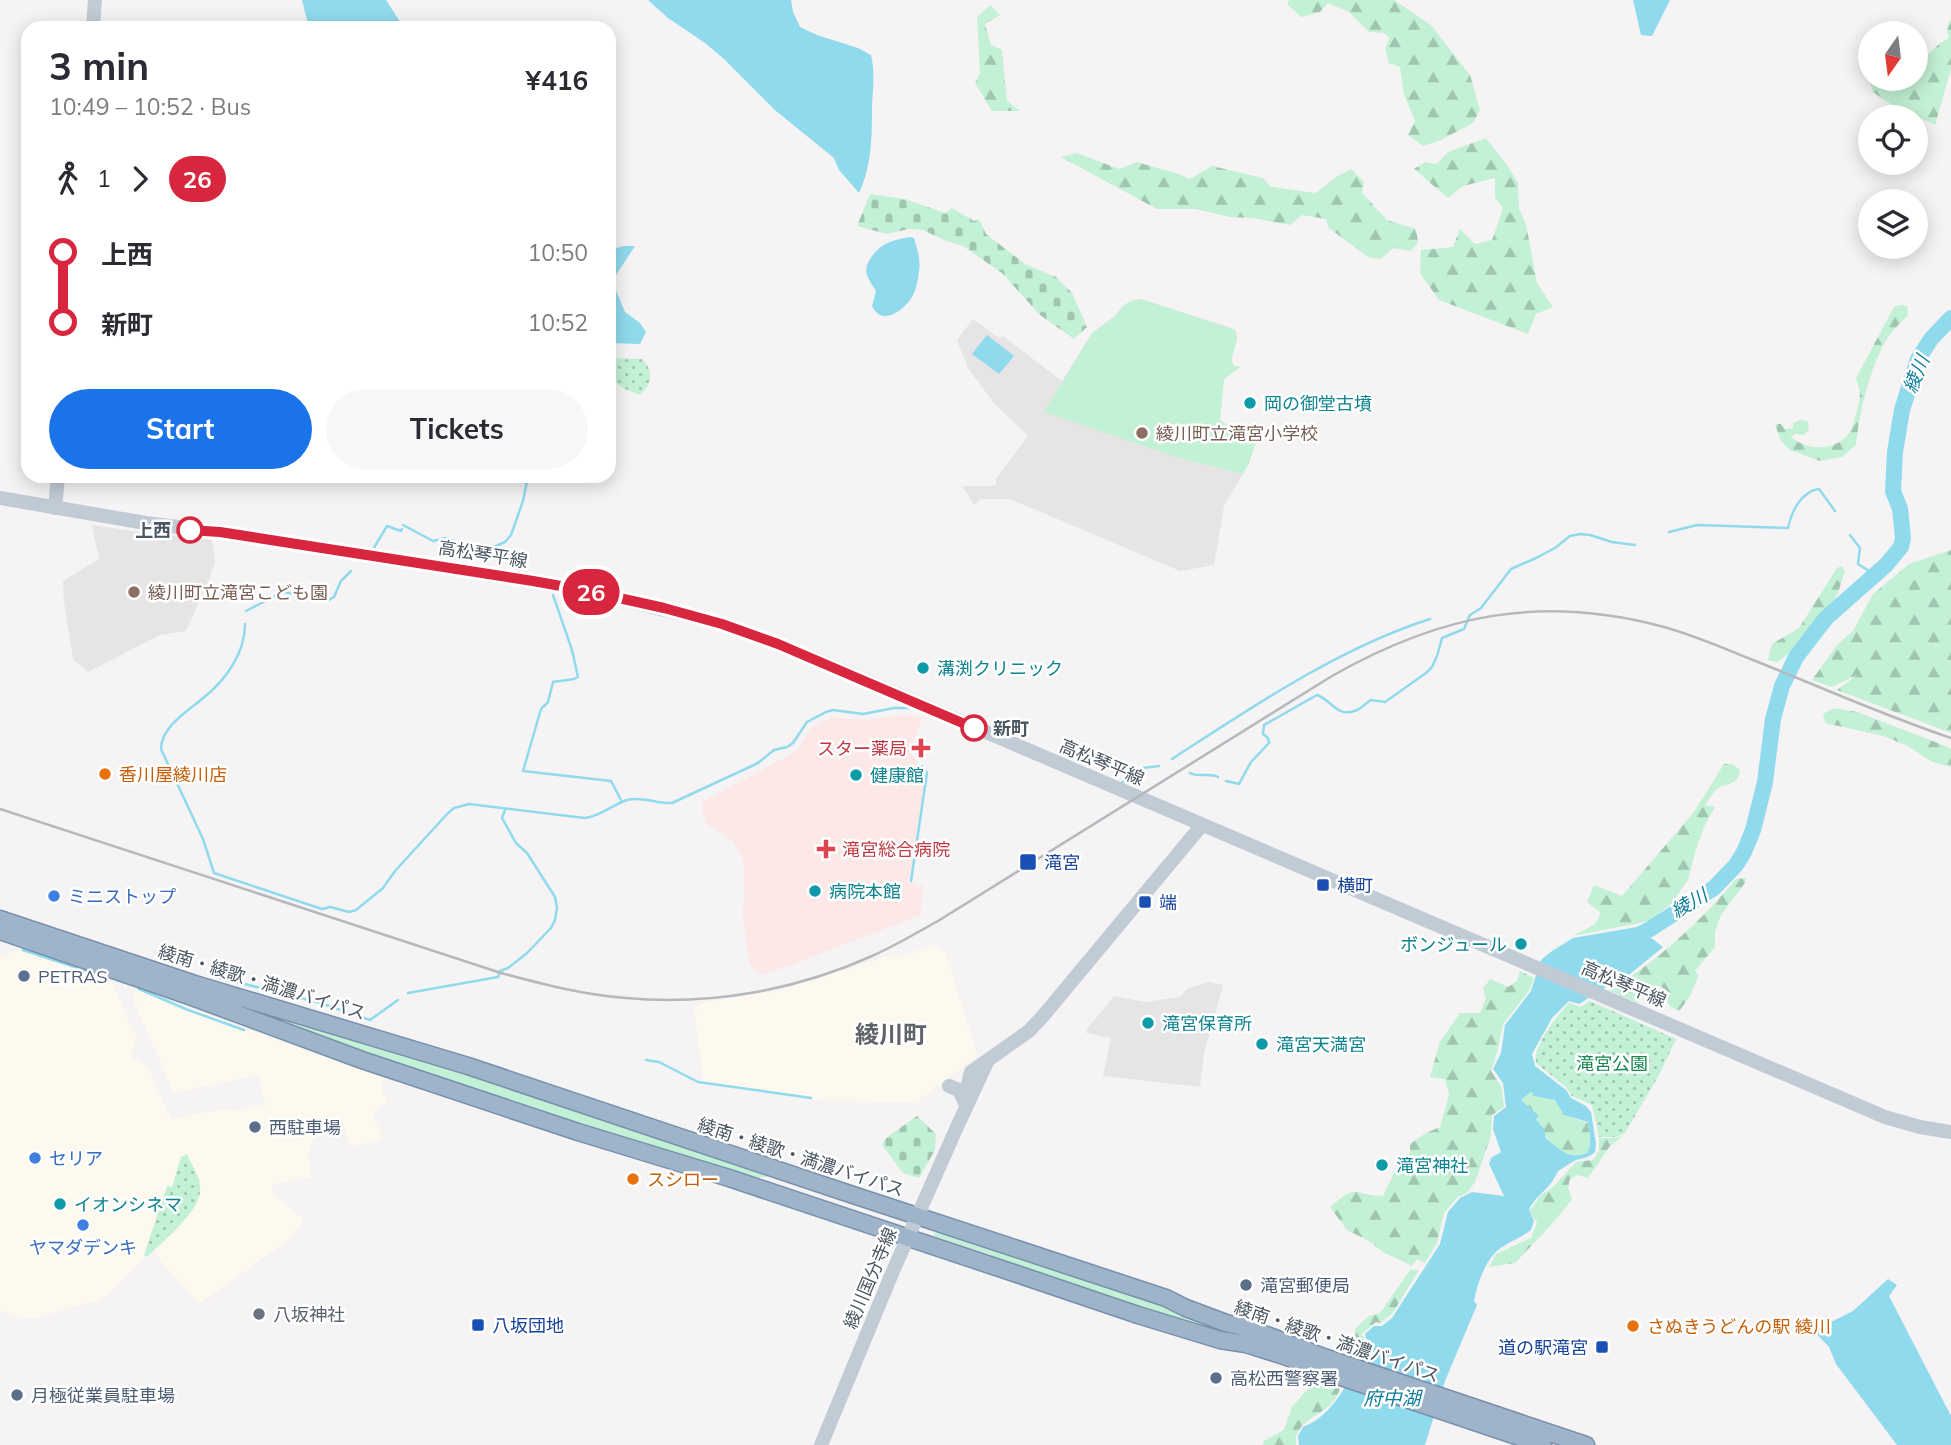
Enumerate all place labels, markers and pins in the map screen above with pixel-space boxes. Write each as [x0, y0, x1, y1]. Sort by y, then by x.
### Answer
place label: 岡の御堂古墳 [1264, 392, 1372, 415]
marker: 岡の御堂古墳 [1242, 395, 1258, 411]
place label: 綾川町立滝宮小学校 [1156, 422, 1318, 445]
marker: 綾川町立滝宮小学校 [1134, 425, 1150, 441]
marker: 上西 [177, 517, 203, 543]
place label: 上西 [135, 519, 171, 542]
place label: 綾川町立滝宮こども園 [148, 581, 328, 604]
marker: 綾川町立滝宮こども園 [126, 584, 142, 600]
place label: 溝渕クリニック [937, 657, 1063, 680]
marker: 溝渕クリニック [915, 660, 931, 676]
marker: 新町 [961, 715, 987, 741]
place label: 新町 [993, 717, 1029, 740]
place label: スター薬局 [817, 737, 907, 760]
marker: スター薬局 [913, 740, 929, 756]
place label: 香川屋綾川店 [119, 763, 227, 786]
place label: 健康館 [870, 764, 924, 787]
marker: 香川屋綾川店 [97, 766, 113, 782]
marker: 健康館 [848, 767, 864, 783]
place label: 滝宮総合病院 [842, 838, 950, 861]
marker: 滝宮総合病院 [816, 839, 836, 859]
place label: 滝宮 [1044, 851, 1080, 874]
marker: 滝宮 [1018, 852, 1038, 872]
place label: 横町 [1337, 874, 1373, 897]
marker: 横町 [1315, 877, 1331, 893]
place label: 病院本館 [829, 880, 901, 903]
marker: 病院本館 [807, 883, 823, 899]
place label: ミニストップ [68, 885, 176, 908]
marker: ミニストップ [46, 888, 62, 904]
place label: 端 [1159, 891, 1177, 914]
marker: 端 [1137, 894, 1153, 910]
place label: ボンジュール [1400, 933, 1507, 956]
marker: ボンジュール [1513, 936, 1529, 952]
place label: PETRAS [38, 965, 108, 988]
marker: PETRAS [16, 968, 32, 984]
place label: 滝宮保育所 [1162, 1012, 1252, 1035]
marker: 滝宮保育所 [1140, 1015, 1156, 1031]
place label: 滝宮天満宮 [1276, 1033, 1366, 1056]
marker: 滝宮天満宮 [1254, 1036, 1270, 1052]
place label: 西駐車場 [269, 1116, 341, 1139]
marker: 西駐車場 [247, 1119, 263, 1135]
place label: セリア [49, 1147, 103, 1170]
marker: セリア [27, 1150, 43, 1166]
place label: 滝宮神社 [1396, 1154, 1468, 1177]
marker: 滝宮神社 [1374, 1157, 1390, 1173]
place label: スシロー [647, 1168, 719, 1191]
marker: スシロー [625, 1171, 641, 1187]
place label: イオンシネマ [74, 1193, 182, 1216]
marker: イオンシネマ [52, 1196, 68, 1212]
marker: ヤマダデンキ [75, 1217, 91, 1233]
place label: ヤマダデンキ [29, 1236, 137, 1259]
place label: 滝宮郵便局 [1260, 1274, 1350, 1297]
marker: 滝宮郵便局 [1238, 1277, 1254, 1293]
place label: 八坂神社 [273, 1303, 345, 1326]
marker: 八坂神社 [251, 1306, 267, 1322]
place label: 八坂団地 [492, 1314, 564, 1337]
place label: さぬきうどんの駅 綾川 [1647, 1315, 1831, 1338]
marker: 八坂団地 [470, 1317, 486, 1333]
marker: さぬきうどんの駅 綾川 [1625, 1318, 1641, 1334]
place label: 道の駅滝宮 [1498, 1336, 1588, 1359]
marker: 道の駅滝宮 [1594, 1339, 1610, 1355]
place label: 高松西警察署 [1230, 1367, 1338, 1390]
marker: 高松西警察署 [1208, 1370, 1224, 1386]
place label: 月極従業員駐車場 [31, 1384, 175, 1407]
marker: 月極従業員駐車場 [9, 1387, 25, 1403]

